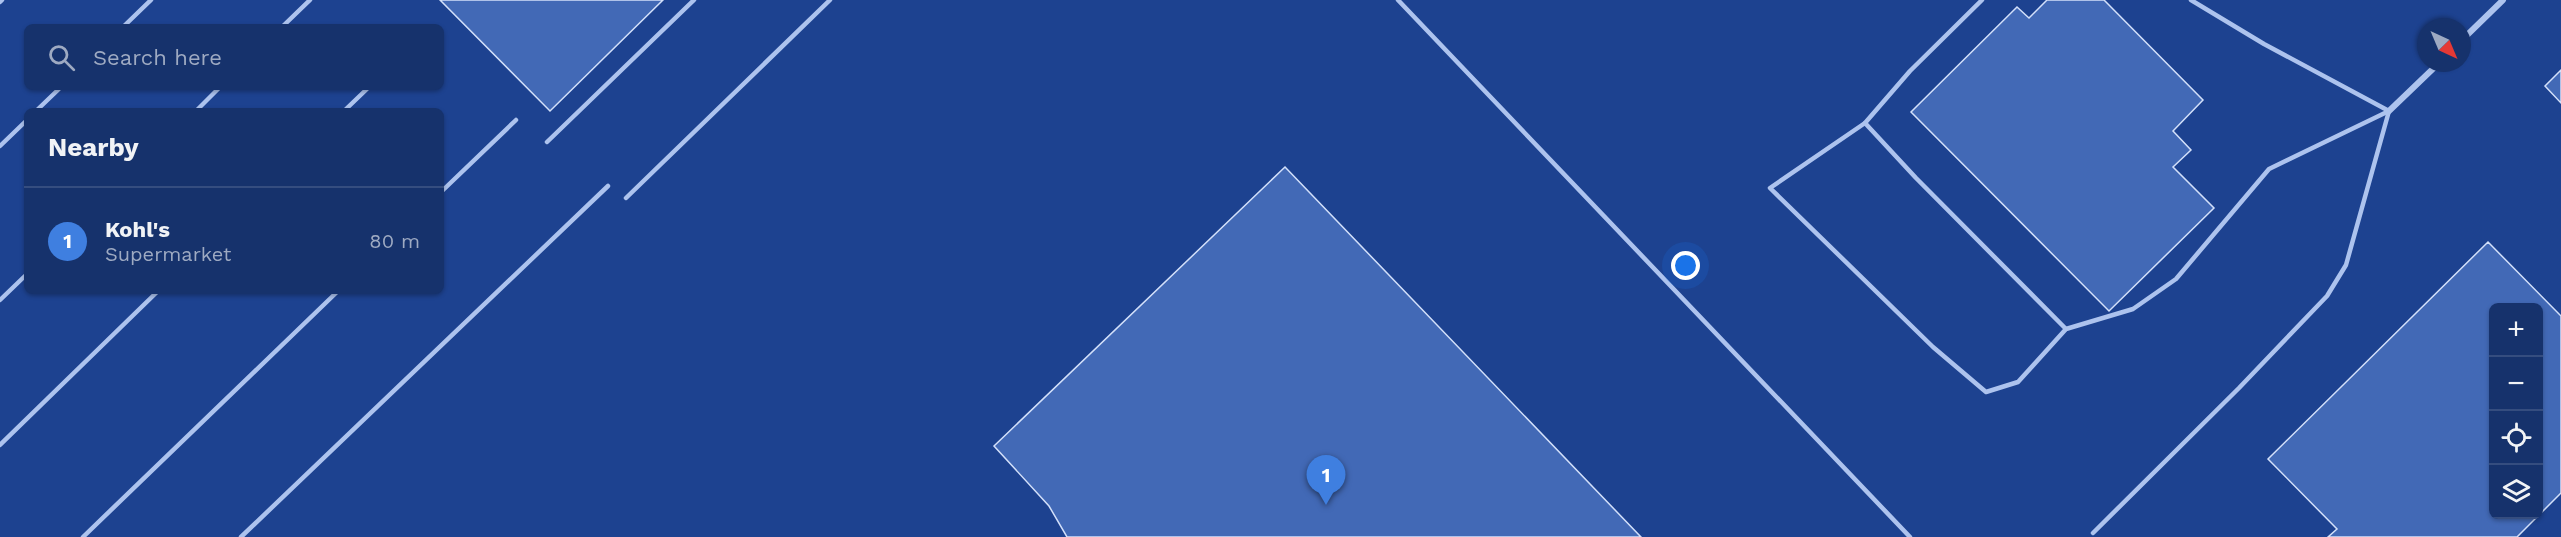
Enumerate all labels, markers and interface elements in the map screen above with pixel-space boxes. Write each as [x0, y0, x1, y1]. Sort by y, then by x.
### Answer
north arrow [2417, 18, 2471, 72]
search box [24, 24, 444, 90]
icon: search [45, 41, 78, 74]
text: Search here [93, 45, 222, 70]
text: Nearby [48, 132, 139, 162]
text: Kohl's [105, 217, 170, 242]
text: 1 [63, 229, 72, 253]
text: 80 m [369, 229, 420, 253]
text: Supermarket [105, 242, 231, 266]
your location [1671, 251, 1700, 280]
map controls [2489, 303, 2543, 519]
button: + [2489, 303, 2543, 357]
button: − [2489, 357, 2543, 411]
button: locate [2489, 411, 2543, 465]
pin: 1 [1306, 456, 1346, 505]
button: layers [2489, 465, 2543, 519]

